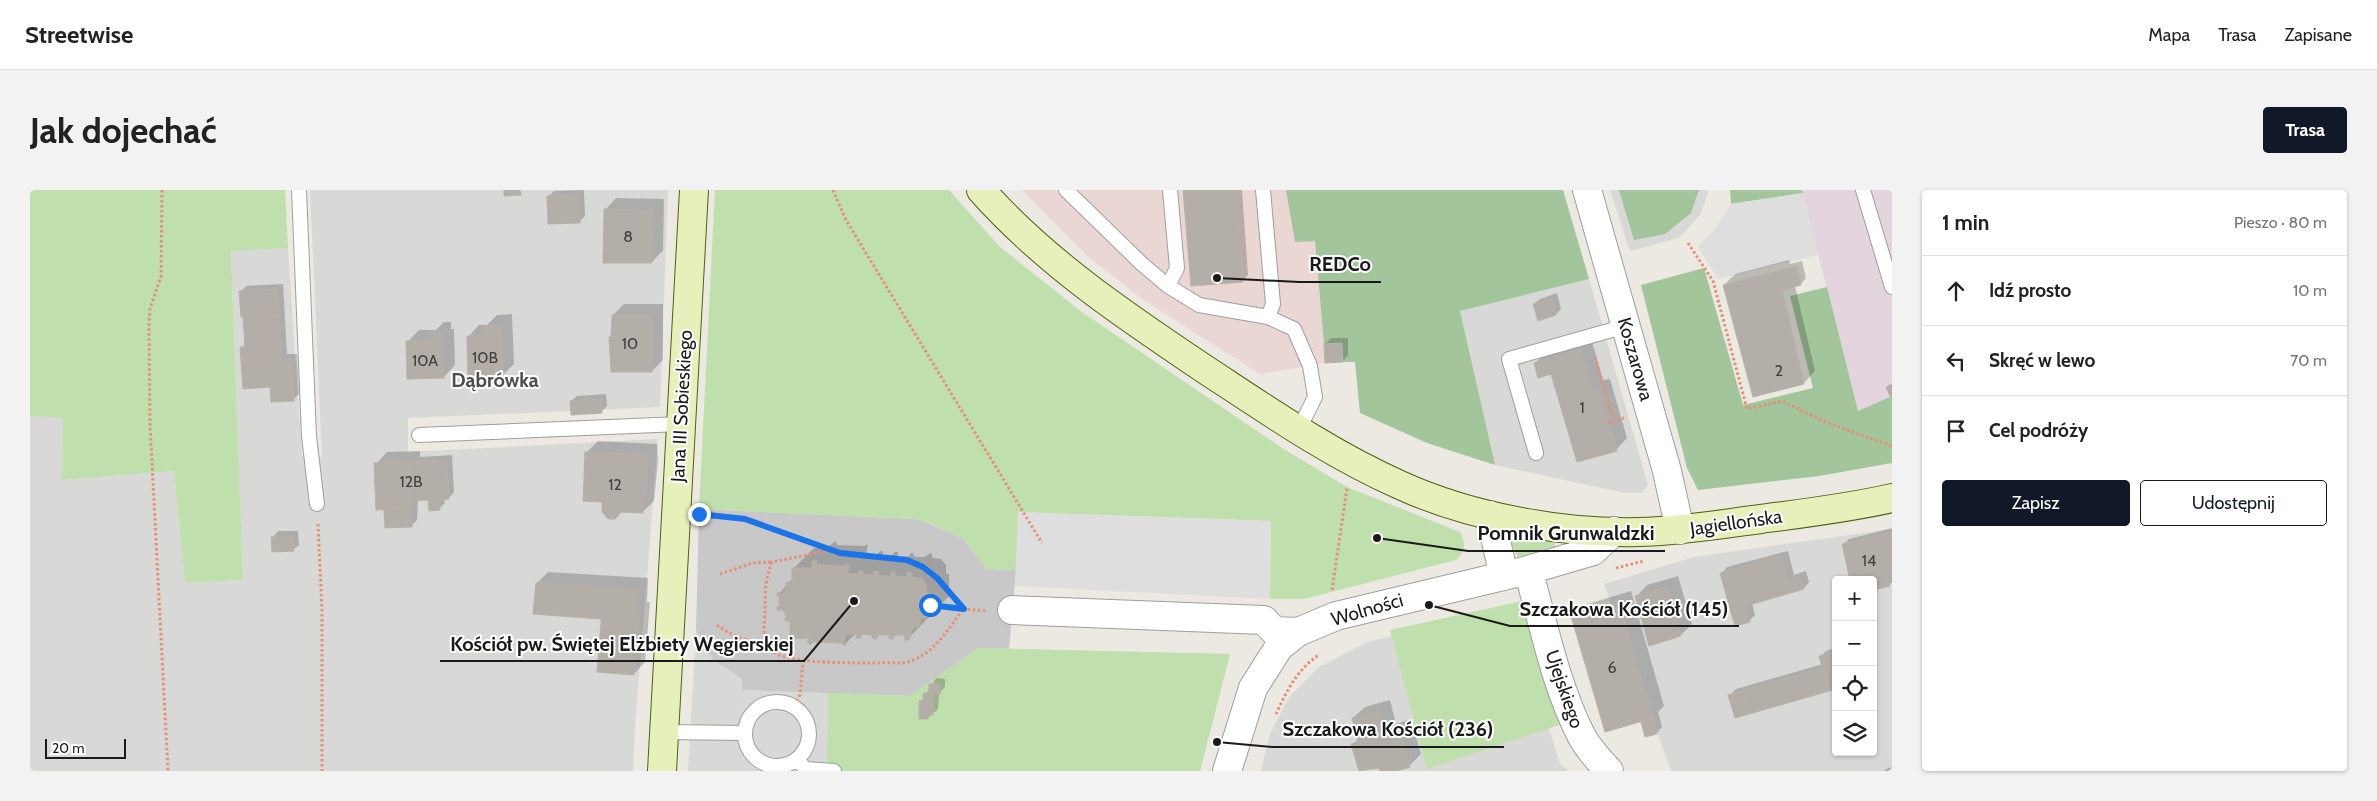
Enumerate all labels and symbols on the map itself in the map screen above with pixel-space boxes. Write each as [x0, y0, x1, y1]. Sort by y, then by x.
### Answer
house number: 8 [623, 227, 633, 246]
callout: REDCo [1299, 247, 1381, 282]
text: REDCo [1309, 252, 1371, 276]
street label: Koszarowa [1613, 315, 1658, 403]
street label: Jana III Sobieskiego [666, 329, 697, 484]
house number: 10 [622, 334, 638, 353]
house number: 10B [472, 348, 498, 367]
house number: 10A [412, 351, 438, 370]
house number: 2 [1775, 361, 1783, 380]
district label: Dąbrówka [451, 368, 539, 392]
house number: 1 [1579, 398, 1585, 417]
house number: 12B [399, 472, 423, 491]
house number: 12 [608, 475, 622, 494]
route end [688, 503, 711, 526]
street label: Jagiellońska [1688, 505, 1784, 540]
callout: Pomnik Grunwaldzki [1468, 516, 1665, 551]
text: Pomnik Grunwaldzki [1477, 521, 1655, 545]
house number: 14 [1862, 551, 1876, 570]
street label: Wolności [1329, 588, 1406, 631]
callout: Szczakowa Kościół (145) [1510, 591, 1739, 626]
route start [919, 594, 942, 617]
text: Szczakowa Kościół (145) [1520, 597, 1728, 621]
callout: Kościół pw. Świętej Elżbiety Węgierskiej [440, 626, 804, 661]
text: Kościół pw. Świętej Elżbiety Węgierskiej [450, 632, 794, 656]
street label: Ujejskiego [1540, 647, 1589, 731]
house number: 6 [1607, 658, 1617, 677]
callout: Szczakowa Kościół (236) [1273, 712, 1504, 747]
text: Szczakowa Kościół (236) [1283, 717, 1493, 741]
scale bar [45, 736, 126, 759]

